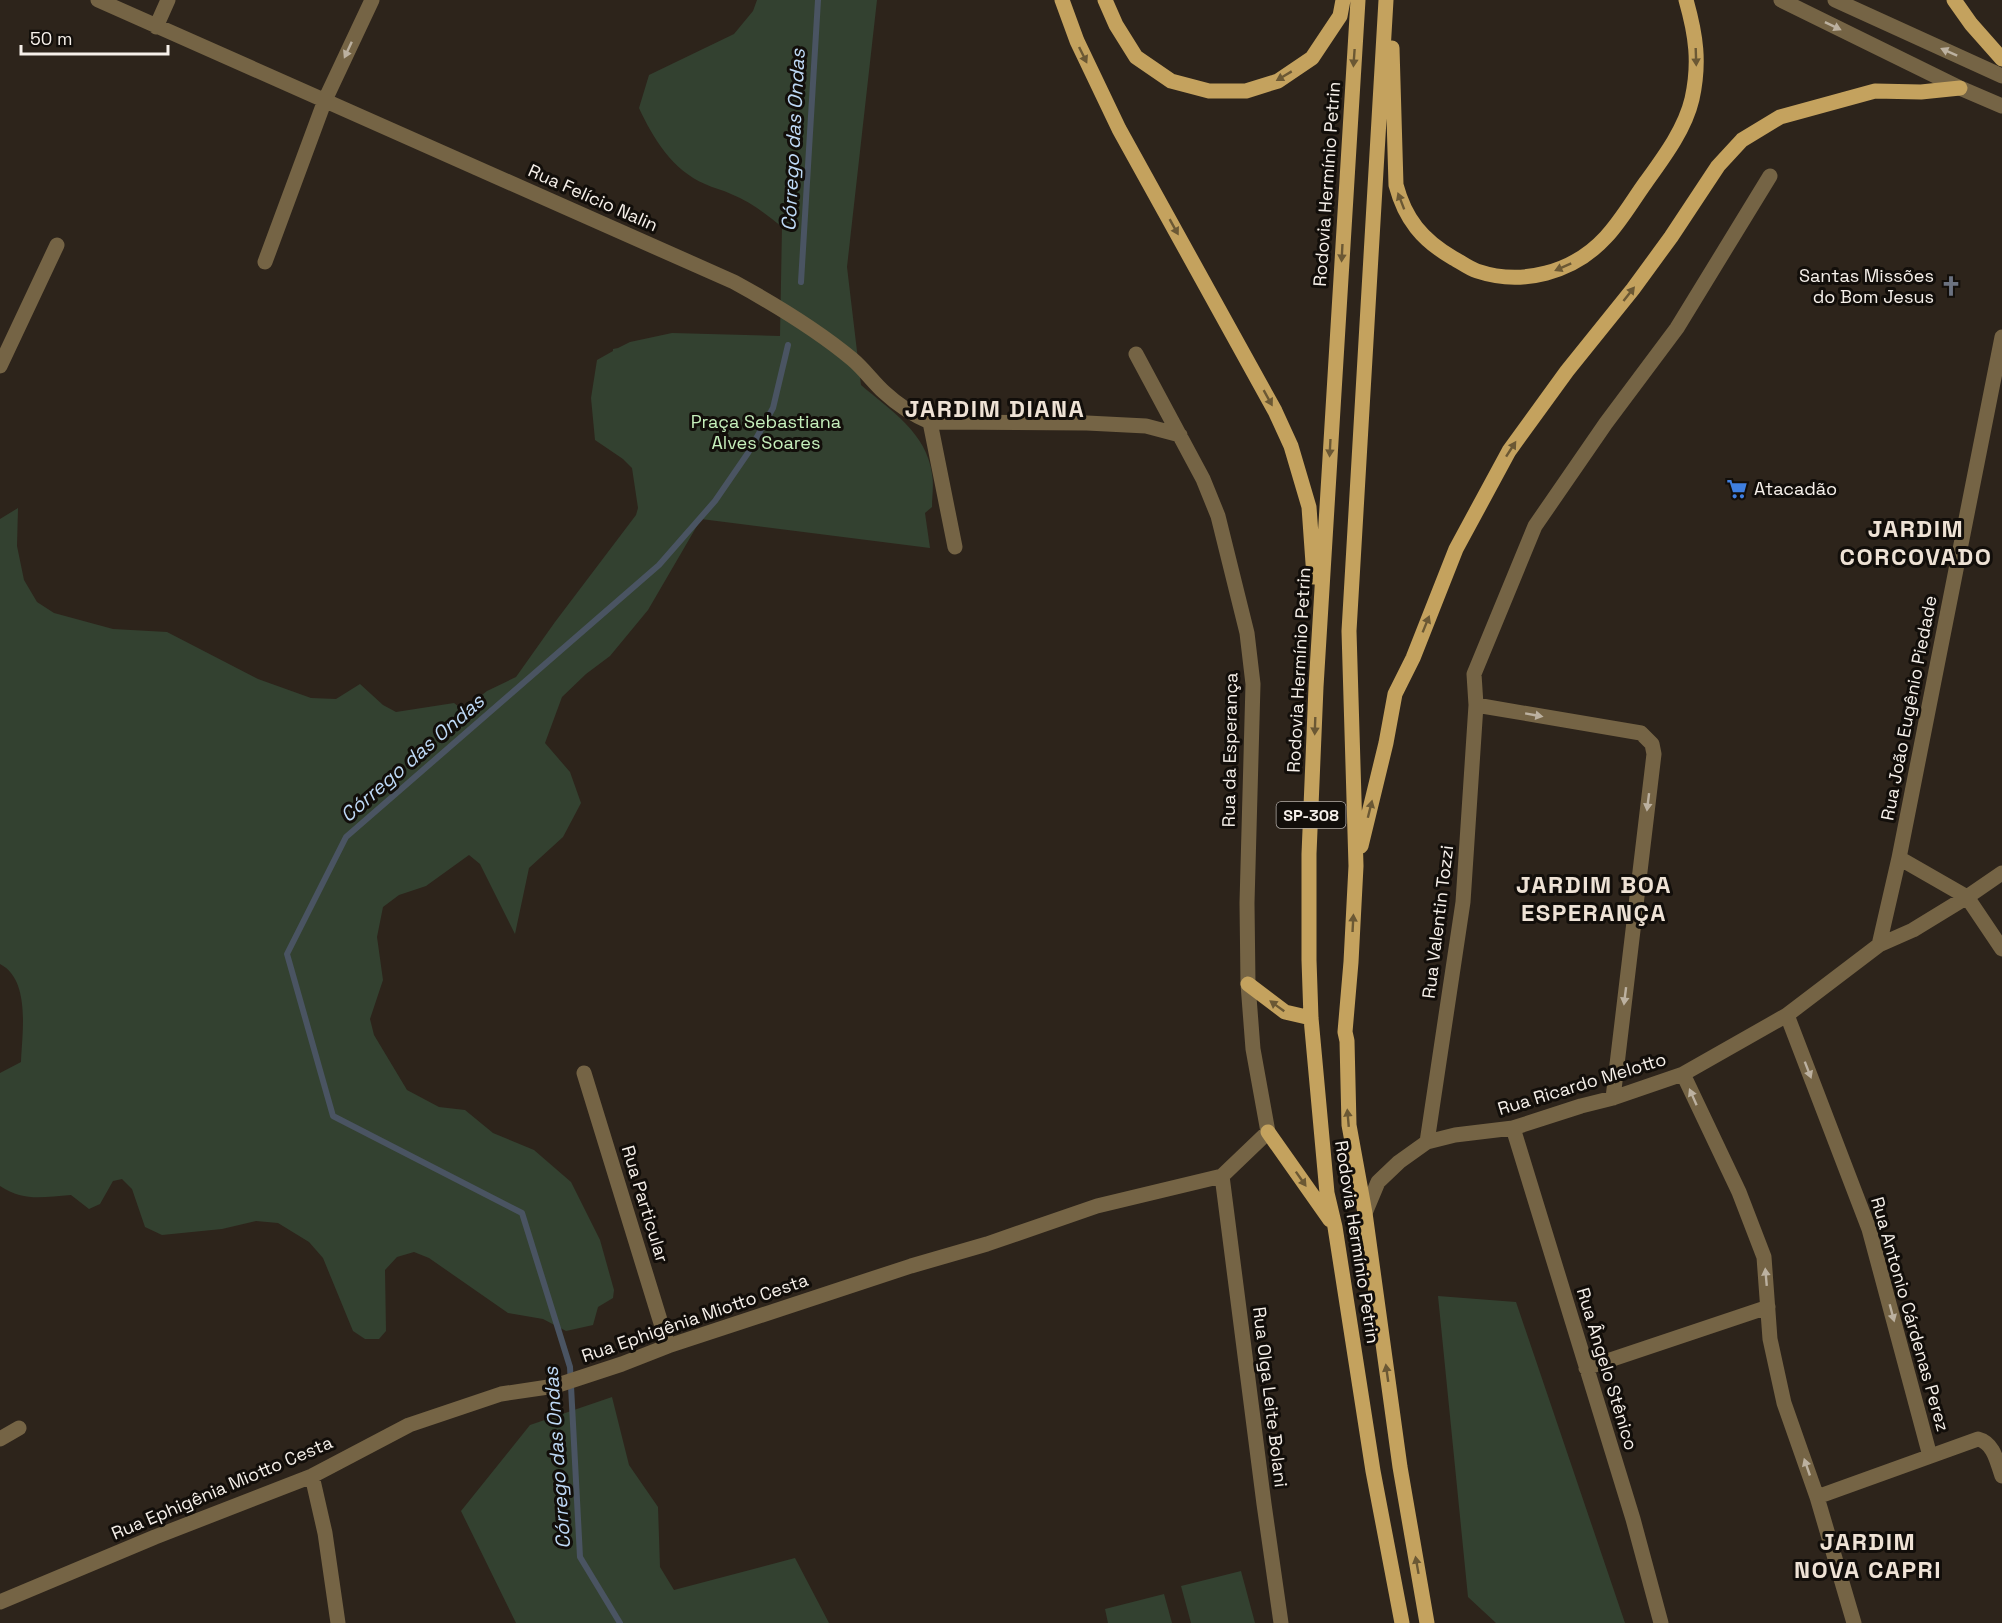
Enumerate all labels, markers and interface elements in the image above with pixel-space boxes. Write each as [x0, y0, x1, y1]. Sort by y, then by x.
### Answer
scale bar [21, 18, 168, 56]
one-way arrow [1825, 21, 1842, 30]
text: 50 m [30, 27, 72, 50]
one-way arrow [344, 42, 353, 59]
one-way arrow [1079, 46, 1088, 63]
water label: Córrego das Ondas [775, 47, 811, 232]
one-way arrow [1939, 47, 1957, 57]
one-way arrow [1692, 48, 1701, 67]
one-way arrow [1350, 49, 1359, 68]
one-way arrow [1276, 71, 1292, 82]
street label: Rodovia Hermínio Petrin [1308, 81, 1345, 287]
street label: Rua Felício Nalin [525, 159, 662, 236]
one-way arrow [1396, 192, 1406, 210]
one-way arrow [1168, 219, 1179, 235]
one-way arrow [1337, 243, 1346, 262]
one-way arrow [1555, 262, 1572, 271]
place label: Santas Missões do Bom Jesus [1799, 264, 1934, 308]
church icon: Santas Missões do Bom Jesus [1939, 274, 1963, 298]
one-way arrow [1623, 286, 1636, 302]
one-way arrow [1263, 390, 1273, 407]
district label: JARDIM DIANA [905, 393, 1085, 424]
park label: Praça Sebastiana Alves Soares [691, 410, 841, 454]
one-way arrow [1326, 438, 1335, 457]
one-way arrow [1505, 441, 1517, 457]
supermarket icon: Atacadão [1725, 477, 1749, 501]
place label: Atacadão [1754, 477, 1837, 500]
district label: JARDIM CORCOVADO [1840, 513, 1992, 572]
street label: Rodovia Hermínio Petrin [1282, 567, 1315, 773]
street label: Rua João Eugênio Piedade [1875, 593, 1942, 822]
one-way arrow [1422, 615, 1432, 633]
street label: Rua da Esperança [1217, 672, 1242, 828]
water label: Córrego das Ondas [335, 687, 491, 828]
one-way arrow [1525, 710, 1544, 719]
one-way arrow [1310, 717, 1319, 736]
one-way arrow [1644, 793, 1653, 812]
one-way arrow [1366, 800, 1376, 819]
road number: SP-308 [1276, 802, 1346, 828]
street label: Rua Valentin Tozzi [1417, 844, 1458, 1000]
district label: JARDIM BOA ESPERANÇA [1516, 869, 1672, 928]
one-way arrow [1349, 914, 1358, 933]
one-way arrow [1621, 986, 1630, 1005]
one-way arrow [1270, 1000, 1285, 1012]
street label: Rua Ricardo Melotto [1495, 1047, 1669, 1120]
one-way arrow [1803, 1061, 1813, 1079]
one-way arrow [1688, 1088, 1698, 1106]
one-way arrow [1343, 1108, 1353, 1127]
street label: Rodovia Hermínio Petrin [1330, 1139, 1385, 1345]
street label: Rua Particular [617, 1143, 674, 1265]
one-way arrow [1295, 1171, 1307, 1187]
street label: Rua Antonio Cárdenas Perez [1866, 1194, 1955, 1434]
street label: Rua Ephigênia Miotto Cesta [579, 1268, 811, 1367]
one-way arrow [1761, 1268, 1770, 1287]
street label: Rua Ângelo Stênico [1572, 1285, 1643, 1453]
one-way arrow [1887, 1304, 1897, 1322]
street label: Rua Olga Leite Bolani [1248, 1305, 1293, 1488]
one-way arrow [1383, 1363, 1392, 1382]
water label: Córrego das Ondas [538, 1365, 576, 1550]
street label: Rua Ephigênia Miotto Cesta [108, 1430, 336, 1545]
one-way arrow [1801, 1458, 1811, 1476]
district label: JARDIM NOVA CAPRI [1794, 1526, 1942, 1585]
one-way arrow [1412, 1556, 1421, 1575]

